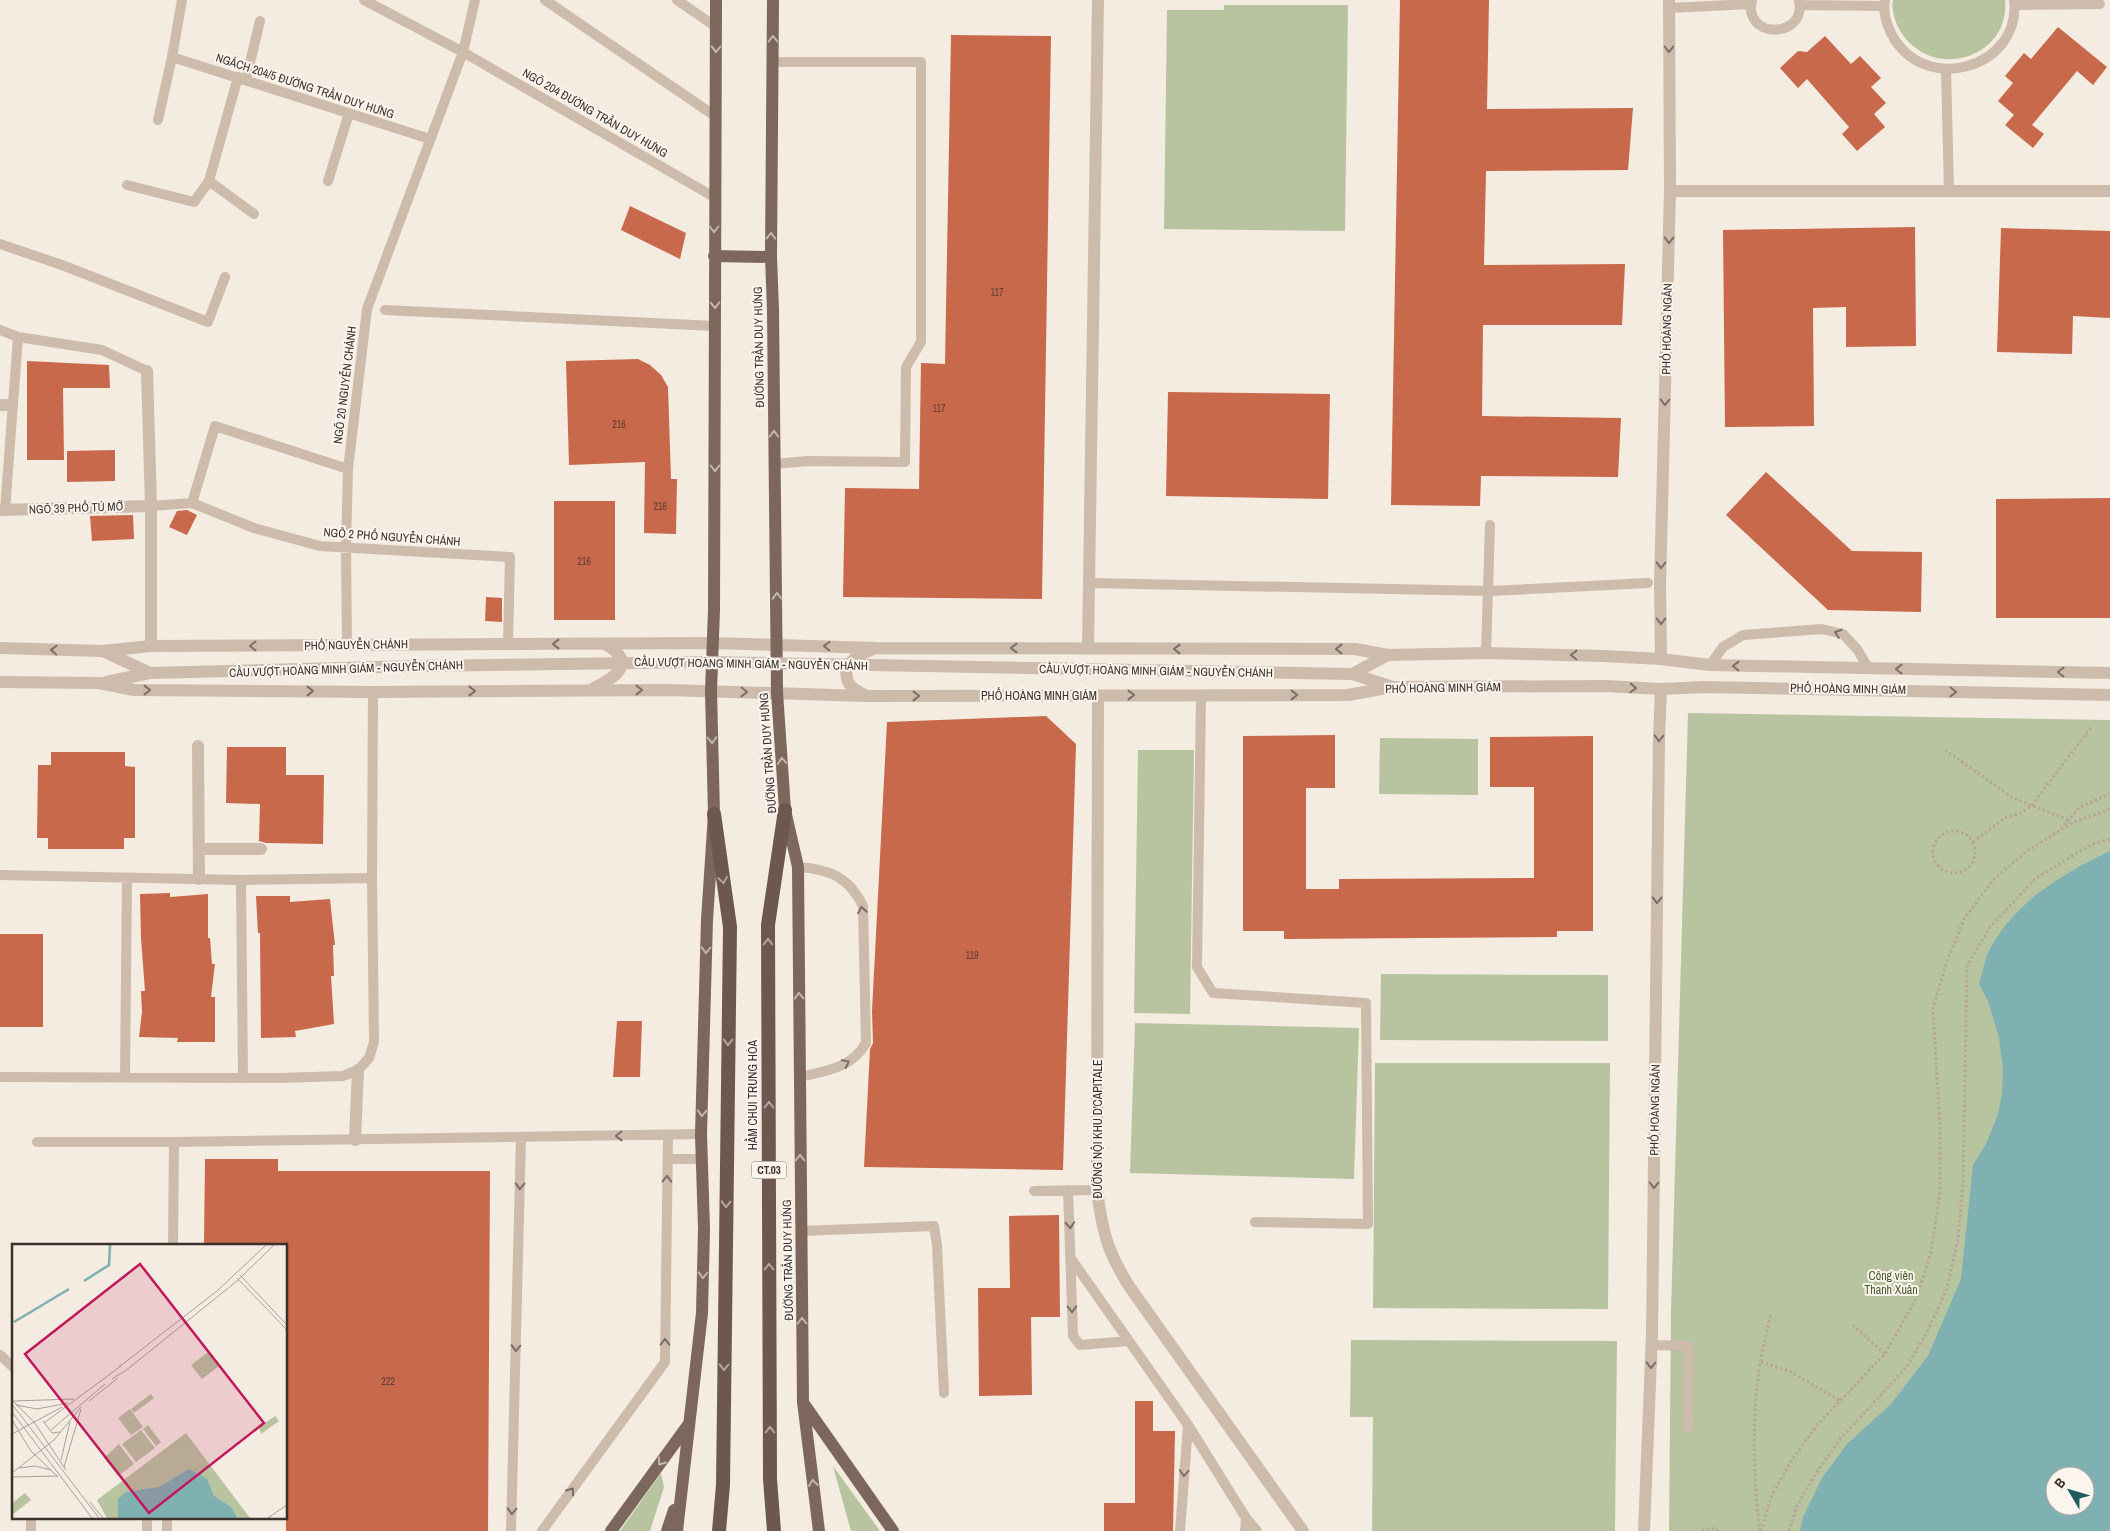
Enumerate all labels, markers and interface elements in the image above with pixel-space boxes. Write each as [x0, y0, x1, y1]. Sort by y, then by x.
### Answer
one-way arrow [768, 34, 778, 42]
one-way arrow [711, 45, 721, 53]
one-way arrow [1664, 45, 1674, 53]
street label: NGÁCH 204/5 ĐƯỜNG TRẦN DUY HƯNG [214, 49, 397, 122]
street label: NGÕ 204 ĐƯỜNG TRẦN DUY HƯNG [519, 64, 671, 161]
one-way arrow [709, 225, 719, 233]
one-way arrow [766, 232, 776, 240]
one-way arrow [1664, 236, 1674, 244]
street label: PHỐ HOÀNG NGÂN [1656, 283, 1676, 375]
street label: ĐƯỜNG TRẦN DUY HƯNG [749, 286, 768, 408]
house number: 117 [990, 286, 1004, 299]
one-way arrow [710, 302, 720, 309]
street label: NGÕ 20 NGUYỄN CHÁNH [329, 325, 360, 445]
one-way arrow [1660, 399, 1670, 407]
house number: 117 [932, 402, 946, 415]
house number: 216 [612, 418, 626, 431]
one-way arrow [769, 429, 779, 437]
one-way arrow [709, 464, 720, 472]
street label: NGÕ 39 PHỐ TÚ MỠ [28, 496, 124, 518]
house number: 216 [653, 500, 667, 513]
street label: NGÕ 2 PHỐ NGUYỄN CHÁNH [323, 522, 461, 550]
house number: 216 [577, 555, 591, 568]
one-way arrow [1656, 562, 1666, 569]
one-way arrow [772, 592, 782, 600]
one-way arrow [1656, 618, 1666, 626]
one-way arrow [1834, 629, 1843, 639]
street label: PHỐ NGUYỄN CHÁNH [304, 634, 408, 654]
one-way arrow [552, 639, 560, 649]
one-way arrow [249, 641, 256, 651]
one-way arrow [822, 641, 830, 652]
one-way arrow [1010, 643, 1018, 653]
one-way arrow [50, 644, 58, 655]
one-way arrow [1173, 644, 1180, 654]
one-way arrow [1335, 644, 1343, 654]
one-way arrow [1570, 650, 1578, 660]
street label: CẦU VƯỢT HOÀNG MINH GIÁM - NGUYỄN CHÁNH [634, 653, 868, 674]
street label: CẦU VƯỢT HOÀNG MINH GIÁM - NGUYỄN CHÁNH [229, 656, 463, 681]
street label: CẦU VƯỢT HOÀNG MINH GIÁM - NGUYỄN CHÁNH [1039, 660, 1273, 681]
one-way arrow [1732, 661, 1740, 671]
one-way arrow [1895, 664, 1903, 675]
one-way arrow [2057, 667, 2065, 678]
street label: PHỐ HOÀNG MINH GIÁM [1385, 677, 1501, 697]
street label: PHỐ HOÀNG MINH GIÁM [1790, 678, 1906, 698]
one-way arrow [1630, 682, 1638, 693]
one-way arrow [144, 685, 151, 695]
one-way arrow [636, 685, 643, 695]
one-way arrow [306, 686, 314, 696]
one-way arrow [468, 686, 476, 696]
street label: PHỐ HOÀNG MINH GIÁM [981, 686, 1097, 704]
one-way arrow [1949, 686, 1957, 697]
one-way arrow [740, 687, 748, 697]
one-way arrow [1128, 690, 1135, 700]
one-way arrow [1290, 690, 1298, 700]
one-way arrow [912, 691, 920, 701]
street label: ĐƯỜNG TRẦN DUY HƯNG [755, 692, 780, 814]
one-way arrow [1654, 734, 1664, 742]
one-way arrow [707, 736, 718, 744]
one-way arrow [776, 757, 787, 765]
one-way arrow [717, 876, 728, 884]
one-way arrow [1652, 897, 1662, 905]
one-way arrow [858, 905, 868, 914]
one-way arrow [763, 938, 773, 946]
one-way arrow [701, 946, 712, 954]
house number: 119 [965, 949, 979, 962]
one-way arrow [794, 992, 804, 1000]
one-way arrow [723, 1038, 734, 1046]
street label: HẦM CHUI TRUNG HÒA [744, 1039, 761, 1150]
one-way arrow [841, 1059, 850, 1069]
street label: ĐƯỜNG NỘI KHU D'CAPITALE [1090, 1060, 1106, 1198]
street label: PHỐ HOÀNG NGÂN [1644, 1064, 1664, 1156]
one-way arrow [763, 1101, 774, 1109]
one-way arrow [697, 1109, 707, 1117]
one-way arrow [615, 1130, 623, 1141]
one-way arrow [795, 1154, 805, 1162]
road number: CT.03 [752, 1162, 786, 1178]
one-way arrow [662, 1175, 672, 1182]
one-way arrow [515, 1182, 525, 1190]
one-way arrow [1649, 1182, 1659, 1190]
street label: ĐƯỜNG TRẦN DUY HƯNG [778, 1199, 797, 1321]
one-way arrow [721, 1200, 731, 1208]
one-way arrow [1064, 1221, 1075, 1229]
inset map [12, 1244, 288, 1518]
one-way arrow [764, 1263, 774, 1271]
park label: Công viên Thanh Xuân [1864, 1268, 1918, 1298]
one-way arrow [698, 1272, 708, 1279]
one-way arrow [1067, 1305, 1078, 1313]
one-way arrow [797, 1317, 807, 1324]
one-way arrow [660, 1337, 670, 1345]
one-way arrow [510, 1344, 521, 1352]
one-way arrow [1645, 1362, 1656, 1370]
one-way arrow [719, 1363, 729, 1371]
house number: 222 [381, 1375, 395, 1388]
one-way arrow [765, 1426, 775, 1434]
one-way arrow [658, 1456, 667, 1466]
north arrow [2045, 1466, 2095, 1516]
one-way arrow [1179, 1470, 1190, 1478]
text: B [2050, 1474, 2069, 1492]
one-way arrow [808, 1478, 819, 1486]
one-way arrow [565, 1488, 574, 1497]
one-way arrow [506, 1507, 517, 1515]

